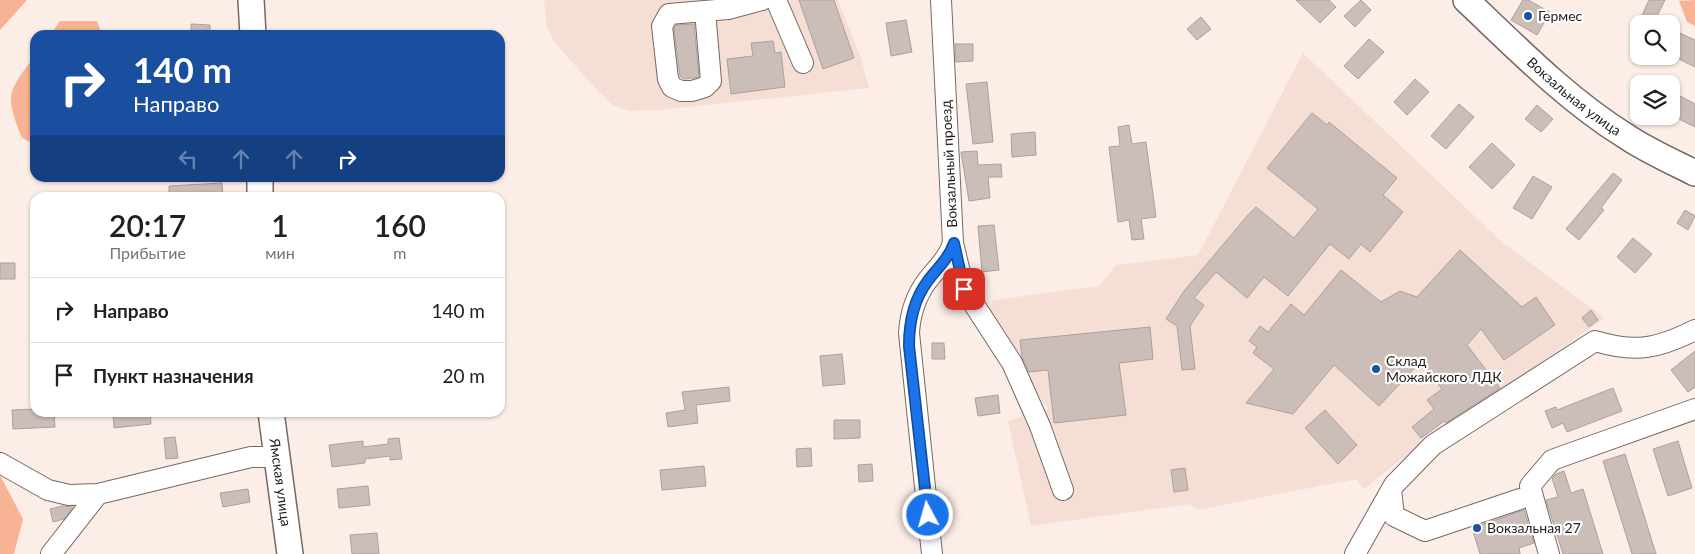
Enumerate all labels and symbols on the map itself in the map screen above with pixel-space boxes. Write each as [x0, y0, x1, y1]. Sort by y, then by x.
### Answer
place label: Гермес [1538, 7, 1583, 24]
marker: Гермес [1522, 10, 1534, 22]
street label: Вокзальная улица [1524, 53, 1625, 139]
street label: Вокзальный проезд [937, 99, 960, 228]
pin [943, 268, 985, 310]
place label: Склад Можайского ЛДК [1386, 352, 1502, 385]
marker: Склад Можайского ЛДК [1370, 363, 1382, 375]
street label: Ямская улица [266, 436, 295, 527]
position arrow [901, 488, 953, 540]
place label: Вокзальная 27 [1487, 519, 1581, 536]
marker: Вокзальная 27 [1471, 522, 1483, 534]

